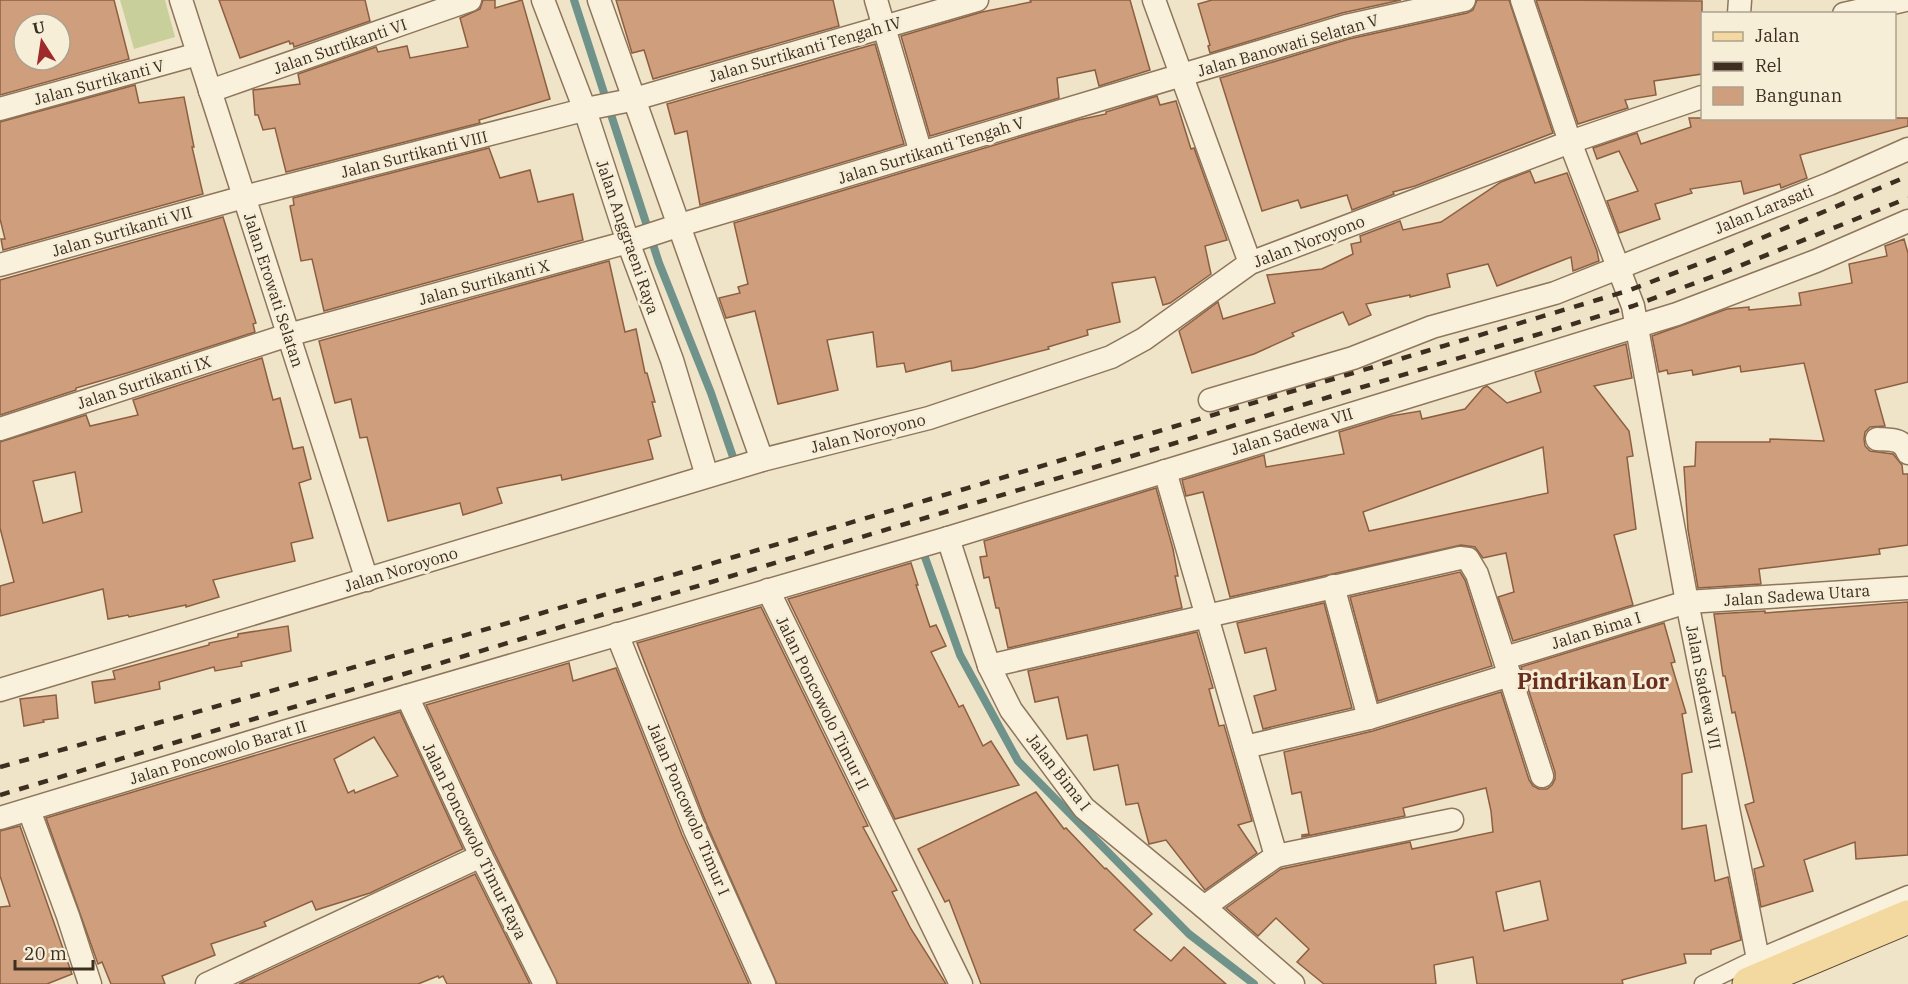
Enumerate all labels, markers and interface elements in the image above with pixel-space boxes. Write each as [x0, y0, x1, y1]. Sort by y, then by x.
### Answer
street label: Jalan Banowati Selatan V [1195, 9, 1381, 80]
north arrow [12, 12, 72, 72]
street label: Jalan Surtikanti Tengah IV [707, 12, 904, 86]
legend [1701, 12, 1896, 120]
street label: Jalan Surtikanti VI [271, 14, 409, 78]
text: U [31, 16, 47, 38]
text: Jalan [1755, 24, 1800, 47]
text: Rel [1755, 54, 1782, 77]
street label: Jalan Surtikanti V [32, 55, 167, 109]
text: Bangunan [1755, 84, 1842, 107]
street label: Jalan Surtikanti Tengah V [835, 112, 1027, 188]
street label: Jalan Surtikanti VIII [339, 126, 489, 182]
street label: Jalan Anggraeni Raya [592, 157, 664, 317]
street label: Jalan Larasati [1712, 180, 1816, 238]
street label: Jalan Surtikanti VII [50, 201, 194, 261]
street label: Jalan Erowati Selatan [240, 210, 308, 370]
street label: Jalan Noroyono [1251, 211, 1367, 271]
street label: Jalan Surtikanti X [417, 255, 552, 309]
street label: Jalan Surtikanti IX [75, 351, 214, 413]
street label: Jalan Sadewa VII [1229, 403, 1355, 459]
street label: Jalan Noroyono [809, 409, 927, 457]
street label: Jalan Noroyono [342, 542, 460, 596]
street label: Jalan Sadewa Utara [1723, 580, 1871, 610]
street label: Jalan Bima I [1549, 607, 1643, 653]
street label: Jalan Poncowolo Timur II [772, 613, 874, 793]
street label: Jalan Sadewa VII [1682, 623, 1726, 751]
district label: Pindrikan Lor [1517, 666, 1669, 695]
street label: Jalan Poncowolo Barat II [127, 716, 309, 788]
street label: Jalan Poncowolo Timur I [644, 720, 734, 898]
street label: Jalan Bima I [1023, 729, 1095, 815]
street label: Jalan Poncowolo Timur Raya [419, 740, 531, 943]
scale bar [15, 933, 93, 971]
text: 20 m [24, 942, 67, 965]

